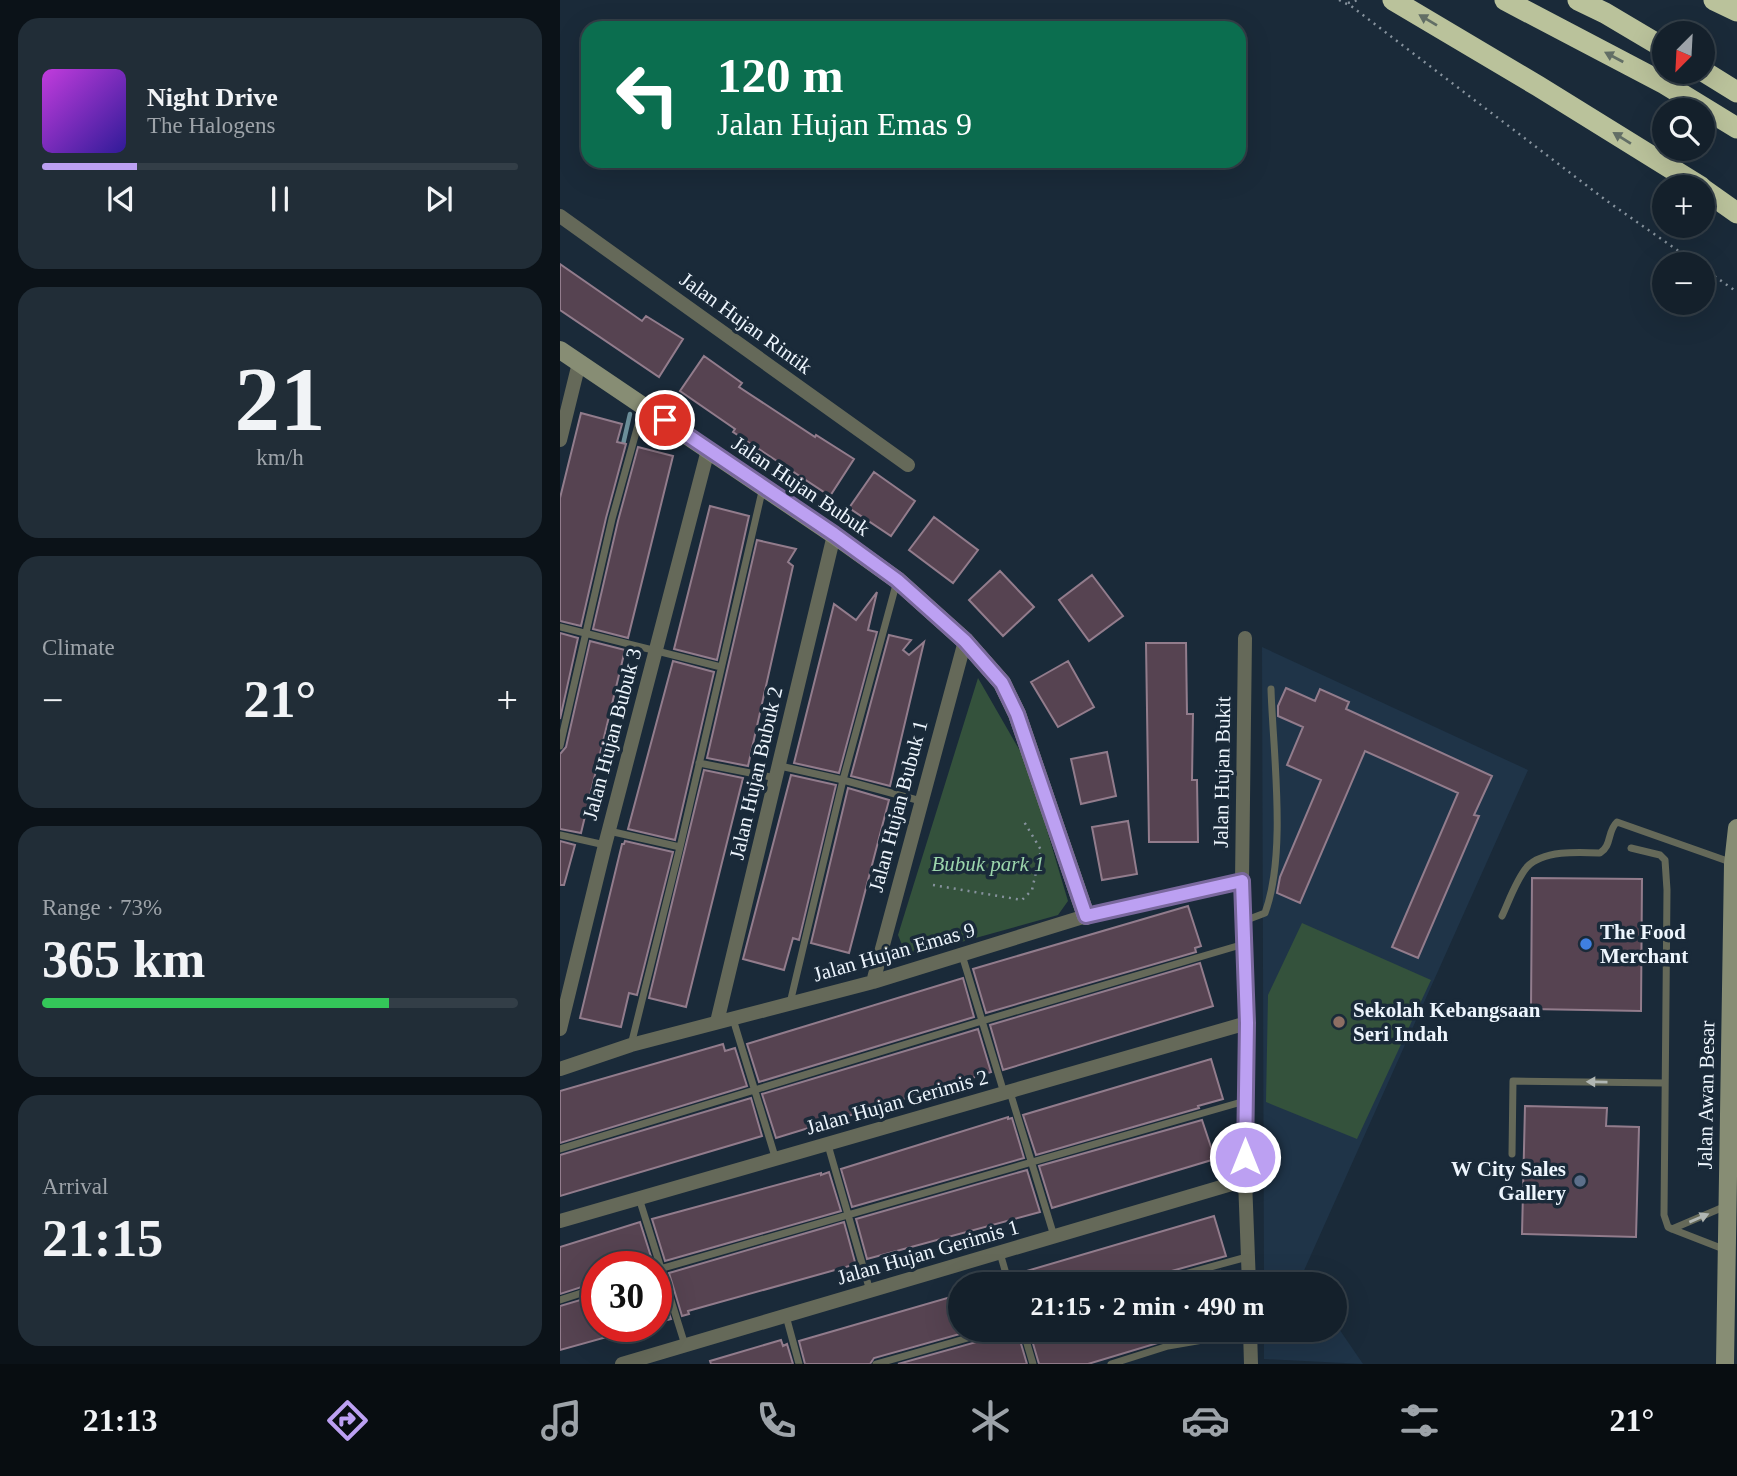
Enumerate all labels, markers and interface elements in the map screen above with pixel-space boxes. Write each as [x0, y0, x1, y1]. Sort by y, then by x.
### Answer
one-way arrow [1418, 14, 1437, 27]
north arrow [1652, 21, 1715, 84]
map controls [1652, 21, 1715, 315]
text: 120 m [717, 48, 844, 103]
icon: left [602, 49, 693, 140]
one-way arrow [1604, 51, 1624, 63]
text: Night Drive [147, 83, 278, 112]
button: search [1652, 98, 1715, 161]
text: Jalan Hujan Emas 9 [717, 106, 972, 142]
text: The Halogens [147, 113, 275, 138]
one-way arrow [1613, 131, 1632, 144]
button: + [1652, 175, 1715, 238]
icon: previous [102, 180, 140, 218]
icon: pause [261, 180, 299, 218]
icon: next [420, 180, 458, 218]
button: − [1652, 252, 1715, 315]
street label: Jalan Hujan Rintik [675, 267, 817, 379]
text: 21 [235, 349, 326, 450]
pin [635, 390, 695, 450]
icon: arrive [646, 401, 684, 439]
street label: Jalan Hujan Bubuk [728, 431, 875, 541]
text: km/h [256, 445, 304, 470]
text: Climate [42, 635, 115, 660]
street label: Jalan Hujan Bubuk 3 [578, 646, 646, 822]
text: 21° [244, 671, 316, 728]
text: − [42, 679, 63, 721]
text: + [497, 679, 518, 721]
street label: Jalan Hujan Bubuk 2 [724, 684, 788, 862]
street label: Jalan Hujan Bukit [1209, 696, 1235, 848]
street label: Jalan Hujan Bubuk 1 [864, 718, 932, 894]
park label: Bubuk park 1 [931, 852, 1045, 876]
text: Range · 73% [42, 895, 162, 920]
street label: Jalan Hujan Emas 9 [810, 917, 978, 987]
place label: The Food Merchant [1600, 920, 1688, 968]
text: 365 km [42, 931, 205, 988]
marker: The Food Merchant [1578, 936, 1594, 952]
place label: Sekolah Kebangsaan Seri Indah [1353, 998, 1541, 1046]
marker: Sekolah Kebangsaan Seri Indah [1331, 1014, 1347, 1030]
street label: Jalan Awan Besar [1693, 1021, 1719, 1169]
street label: Jalan Hujan Gerimis 2 [803, 1065, 991, 1139]
one-way arrow [1585, 1076, 1607, 1088]
position arrow [1208, 1120, 1282, 1194]
place label: W City Sales Gallery [1451, 1157, 1566, 1205]
marker: W City Sales Gallery [1572, 1173, 1588, 1189]
text: Arrival [42, 1174, 108, 1199]
text: 21:15 [42, 1210, 163, 1267]
one-way arrow [1689, 1212, 1710, 1223]
street label: Jalan Hujan Gerimis 1 [834, 1215, 1022, 1289]
speed limit sign: 30 [581, 1251, 672, 1342]
text: 21:15 · 2 min · 490 m [1031, 1292, 1265, 1321]
icon: directions [323, 1396, 372, 1445]
icon: music [537, 1396, 586, 1445]
icon: phone [752, 1396, 801, 1445]
icon: climate [966, 1396, 1015, 1445]
icon: car [1181, 1396, 1230, 1445]
icon: filters [1395, 1396, 1444, 1445]
text: 21:13 [83, 1402, 157, 1438]
text: 21° [1609, 1402, 1654, 1438]

